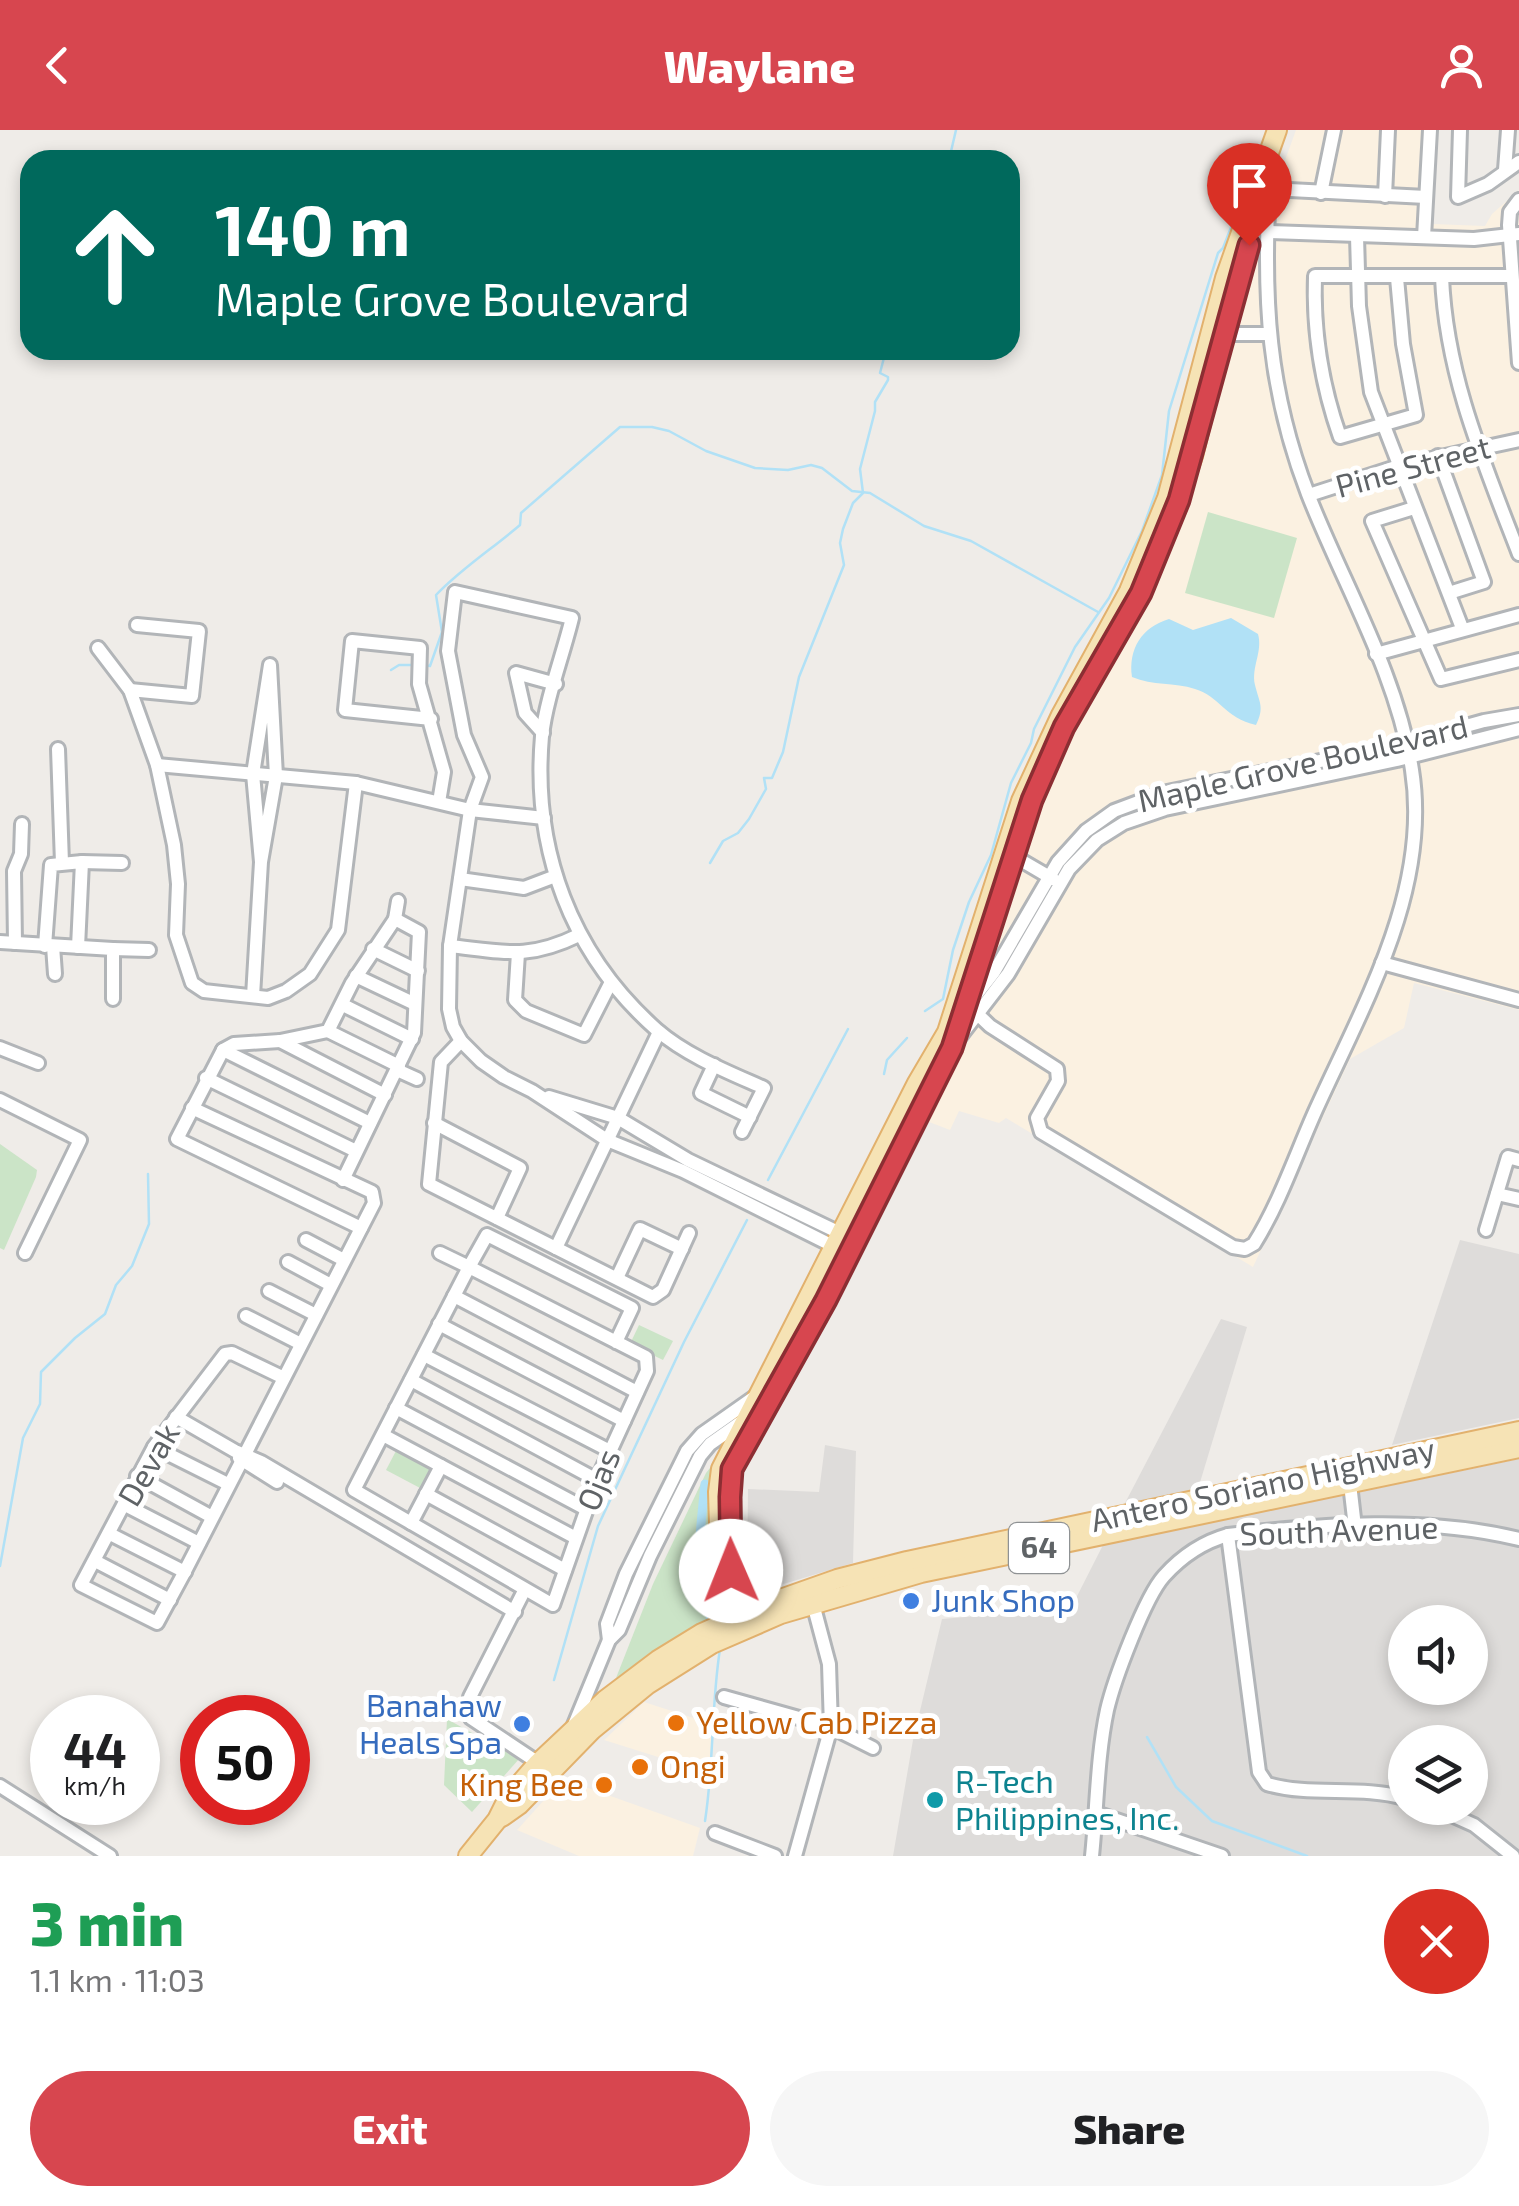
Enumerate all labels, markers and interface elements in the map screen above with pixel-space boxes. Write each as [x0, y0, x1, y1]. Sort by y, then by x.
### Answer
icon: back [30, 38, 85, 93]
text: Waylane [664, 38, 855, 92]
icon: person [1434, 38, 1489, 93]
pin [1207, 143, 1292, 246]
icon: arrive [1222, 158, 1277, 213]
text: 140 m [215, 186, 411, 270]
icon: ahead [50, 190, 180, 320]
text: Maple Grove Boulevard [215, 271, 690, 325]
street label: Pine Street [1331, 426, 1494, 504]
street label: Maple Grove Boulevard [1134, 706, 1471, 819]
street label: Devak [109, 1416, 186, 1512]
street label: Antero Soriano Highway [1087, 1428, 1438, 1538]
street label: Ojas [568, 1443, 628, 1516]
street label: South Avenue [1239, 1507, 1439, 1551]
position arrow [679, 1519, 783, 1623]
road number: 64 [1009, 1523, 1069, 1573]
place label: Junk Shop [931, 1580, 1075, 1618]
marker: Junk Shop [900, 1590, 922, 1612]
map controls [1388, 1605, 1488, 1825]
button: sound [1388, 1605, 1488, 1705]
place label: Banahaw Heals Spa [359, 1685, 502, 1760]
speed limit sign: 50 [180, 1695, 310, 1825]
place label: Yellow Cab Pizza [696, 1702, 937, 1740]
marker: Yellow Cab Pizza [665, 1712, 687, 1734]
marker: Banahaw Heals Spa [511, 1713, 533, 1735]
text: 44 [63, 1718, 127, 1778]
button: layers [1388, 1725, 1488, 1825]
place label: Ongi [660, 1746, 726, 1784]
marker: Ongi [629, 1756, 651, 1778]
place label: R-Tech Philippines, Inc. [955, 1761, 1179, 1836]
place label: King Bee [459, 1764, 584, 1802]
text: km/h [64, 1770, 126, 1800]
marker: King Bee [593, 1774, 615, 1796]
marker: R-Tech Philippines, Inc. [924, 1789, 946, 1811]
text: 3 min [30, 1886, 184, 1958]
button: close [1384, 1889, 1489, 1994]
text: 1.1 km · 11:03 [30, 1960, 205, 1998]
button: Exit [30, 2071, 750, 2186]
button: Share [770, 2071, 1489, 2186]

